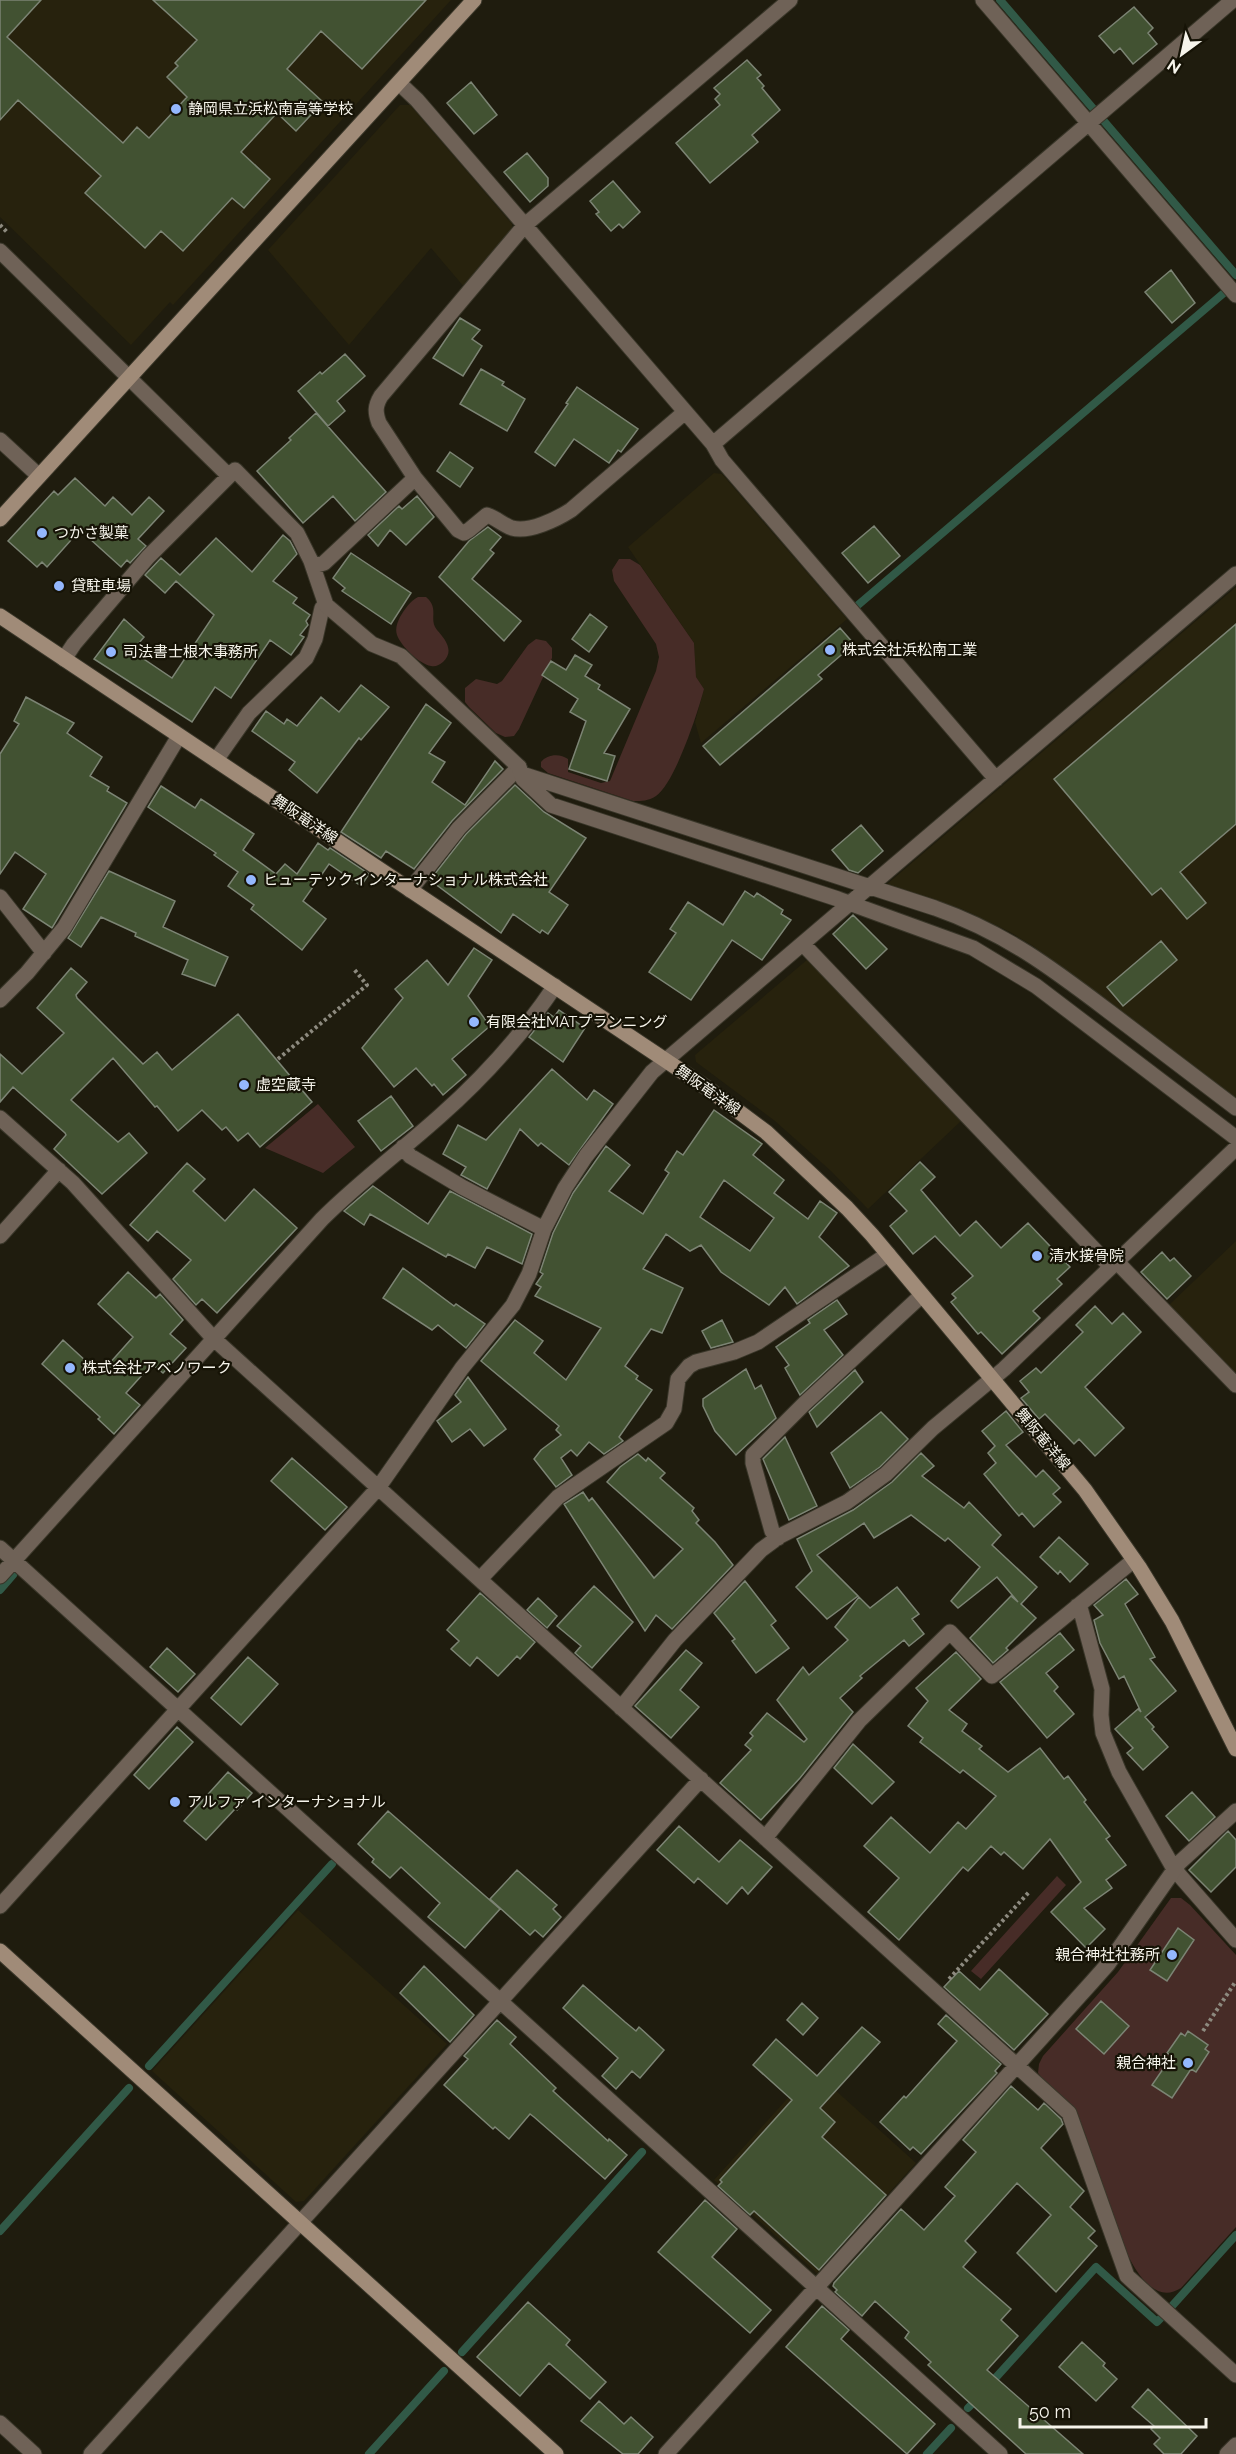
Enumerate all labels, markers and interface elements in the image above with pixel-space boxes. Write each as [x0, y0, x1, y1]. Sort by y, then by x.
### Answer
north arrow [1152, 24, 1212, 84]
text: N [1164, 55, 1184, 77]
place label: 静岡県立浜松南高等学校 [188, 100, 353, 118]
marker: 静岡県立浜松南高等学校 [169, 102, 183, 116]
place label: つかさ製菓 [54, 524, 129, 542]
marker: つかさ製菓 [35, 526, 49, 540]
place label: 貸駐車場 [71, 577, 131, 595]
marker: 貸駐車場 [52, 579, 66, 593]
place label: 株式会社浜松南工業 [842, 641, 977, 659]
place label: 司法書士根木事務所 [123, 643, 258, 661]
marker: 株式会社浜松南工業 [823, 643, 837, 657]
marker: 司法書士根木事務所 [104, 645, 118, 659]
street label: 舞阪竜洋線 [269, 791, 341, 847]
place label: ヒューテックインターナショナル株式会社 [263, 871, 548, 889]
marker: ヒューテックインターナショナル株式会社 [244, 873, 258, 887]
place label: 有限会社MATプランニング [486, 1013, 667, 1031]
marker: 有限会社MATプランニング [467, 1015, 481, 1029]
street label: 舞阪竜洋線 [672, 1061, 744, 1119]
place label: 虚空蔵寺 [256, 1076, 316, 1094]
marker: 虚空蔵寺 [237, 1078, 251, 1092]
place label: 清水接骨院 [1049, 1247, 1124, 1265]
marker: 清水接骨院 [1030, 1249, 1044, 1263]
place label: 株式会社アベノワーク [82, 1359, 232, 1377]
marker: 株式会社アベノワーク [63, 1361, 77, 1375]
street label: 舞阪竜洋線 [1012, 1404, 1074, 1474]
place label: アルファ インターナショナル [187, 1793, 386, 1811]
marker: アルファ インターナショナル [168, 1795, 182, 1809]
place label: 親合神社社務所 [1055, 1946, 1160, 1964]
marker: 親合神社社務所 [1165, 1948, 1179, 1962]
place label: 親合神社 [1116, 2054, 1176, 2072]
marker: 親合神社 [1181, 2056, 1195, 2070]
scale bar [1020, 2391, 1206, 2429]
text: 50 m [1029, 2401, 1071, 2422]

